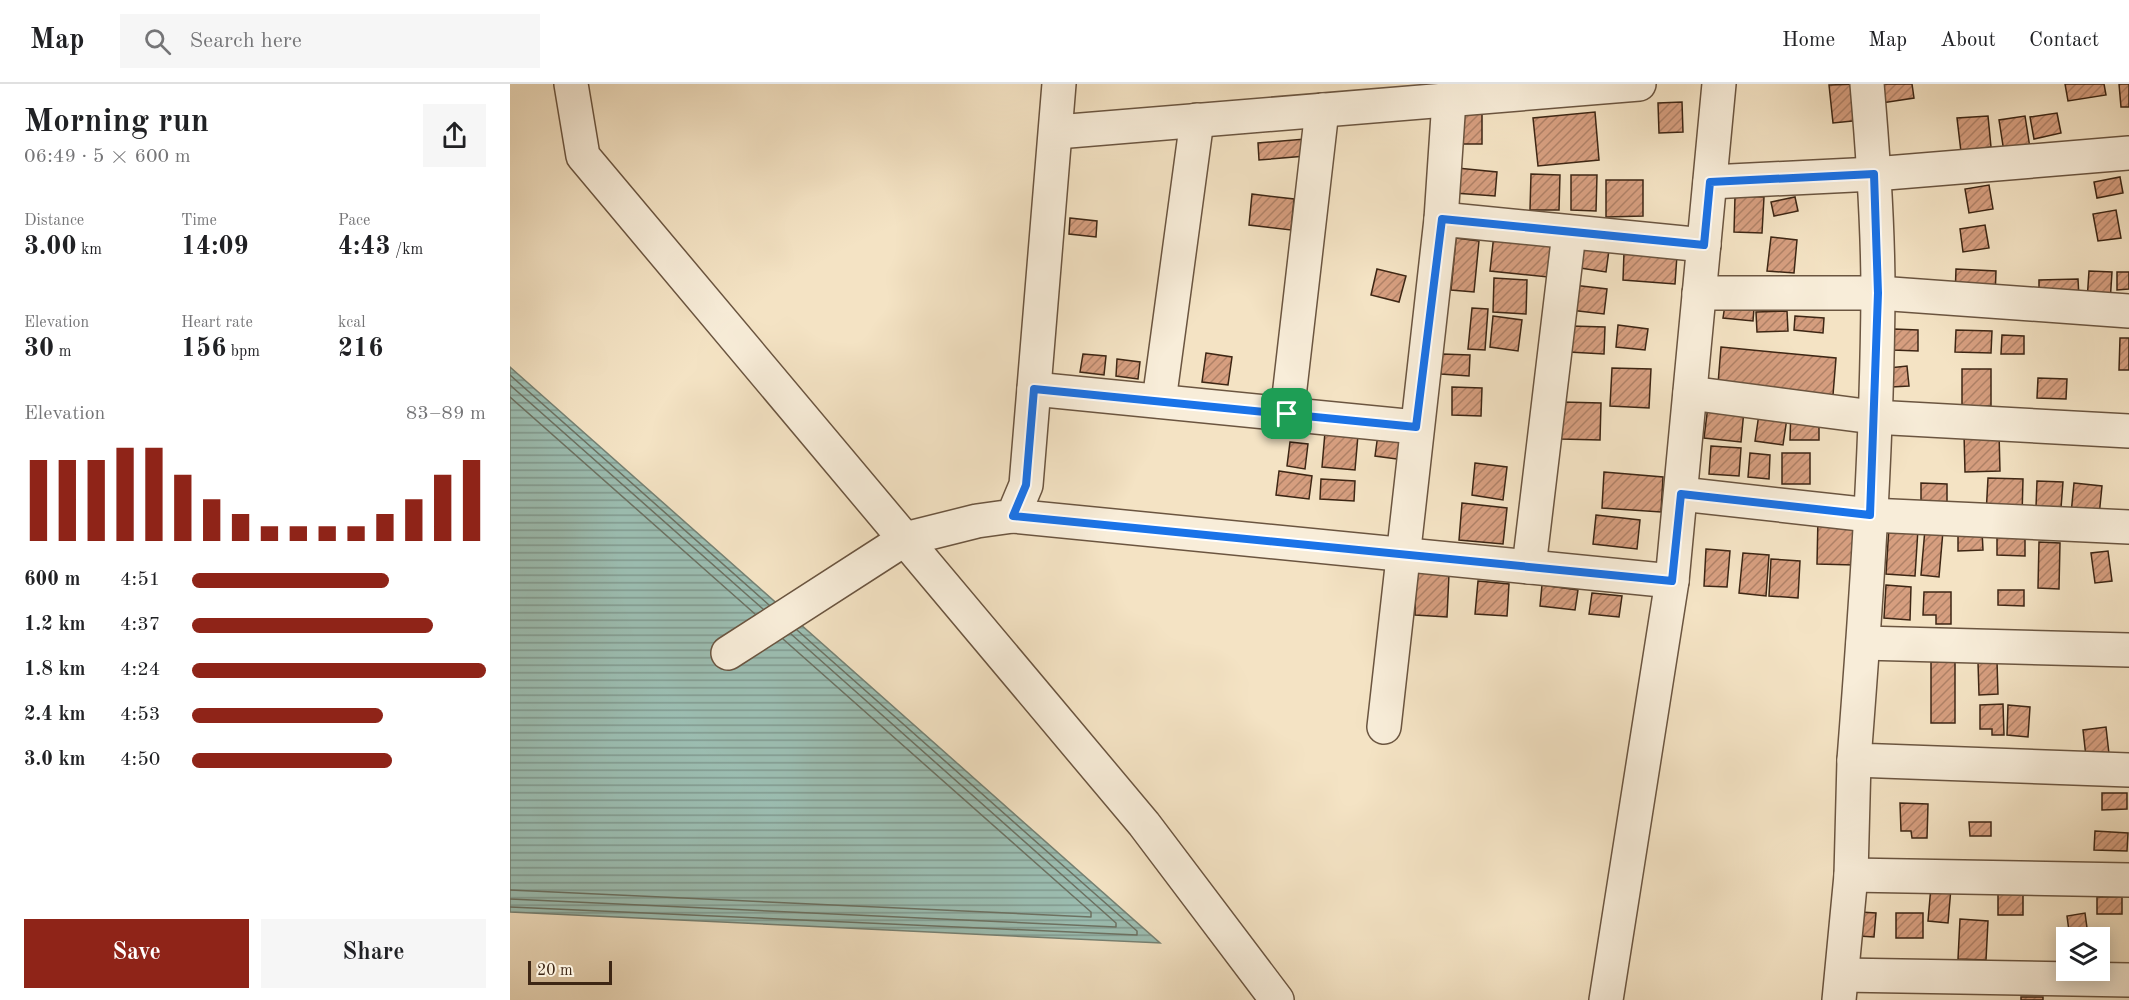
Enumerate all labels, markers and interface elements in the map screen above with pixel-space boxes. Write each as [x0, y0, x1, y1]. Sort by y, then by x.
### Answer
search box [120, 14, 540, 68]
icon: search [141, 25, 174, 58]
text: Map [30, 27, 84, 55]
text: Search here [189, 30, 302, 52]
text: Home [1782, 30, 1835, 51]
text: Map [1868, 30, 1907, 51]
text: About [1940, 30, 1996, 51]
text: Contact [2029, 30, 2099, 51]
button: share [423, 104, 486, 167]
text: Morning run [24, 106, 209, 139]
text: 06:49 · 5 × 600 m [24, 147, 191, 167]
text: Distance [24, 213, 84, 229]
text: Time [181, 213, 217, 229]
text: Pace [338, 213, 370, 229]
text: 3.00 [24, 234, 77, 260]
text: 14:09 [181, 234, 249, 260]
text: 4:43 [338, 234, 391, 260]
text: km [77, 242, 102, 258]
text: /km [391, 242, 423, 258]
text: Elevation [24, 315, 89, 331]
text: Heart rate [181, 315, 253, 331]
text: kcal [338, 315, 366, 331]
text: 30 [24, 336, 54, 362]
text: 156 [181, 336, 226, 362]
text: 216 [338, 336, 383, 362]
text: m [54, 344, 71, 360]
text: bpm [226, 344, 260, 360]
pin [1261, 388, 1312, 439]
icon: arrive [1270, 397, 1303, 430]
text: Elevation [24, 404, 105, 424]
text: 83–89 m [406, 404, 486, 424]
text: 600 m [24, 570, 80, 590]
text: 4:51 [120, 570, 160, 590]
text: 1.2 km [24, 615, 86, 635]
text: 4:37 [120, 615, 160, 635]
text: 1.8 km [24, 660, 86, 680]
text: 4:24 [120, 660, 160, 680]
text: 2.4 km [24, 705, 86, 725]
text: 4:53 [120, 705, 160, 725]
text: 3.0 km [24, 750, 86, 770]
text: 4:50 [120, 750, 160, 770]
button: Save [24, 919, 249, 988]
button: Share [261, 919, 486, 988]
map controls [2056, 927, 2110, 981]
button: layers [2056, 927, 2110, 981]
scale bar [528, 958, 612, 986]
text: 20 m [537, 963, 573, 979]

